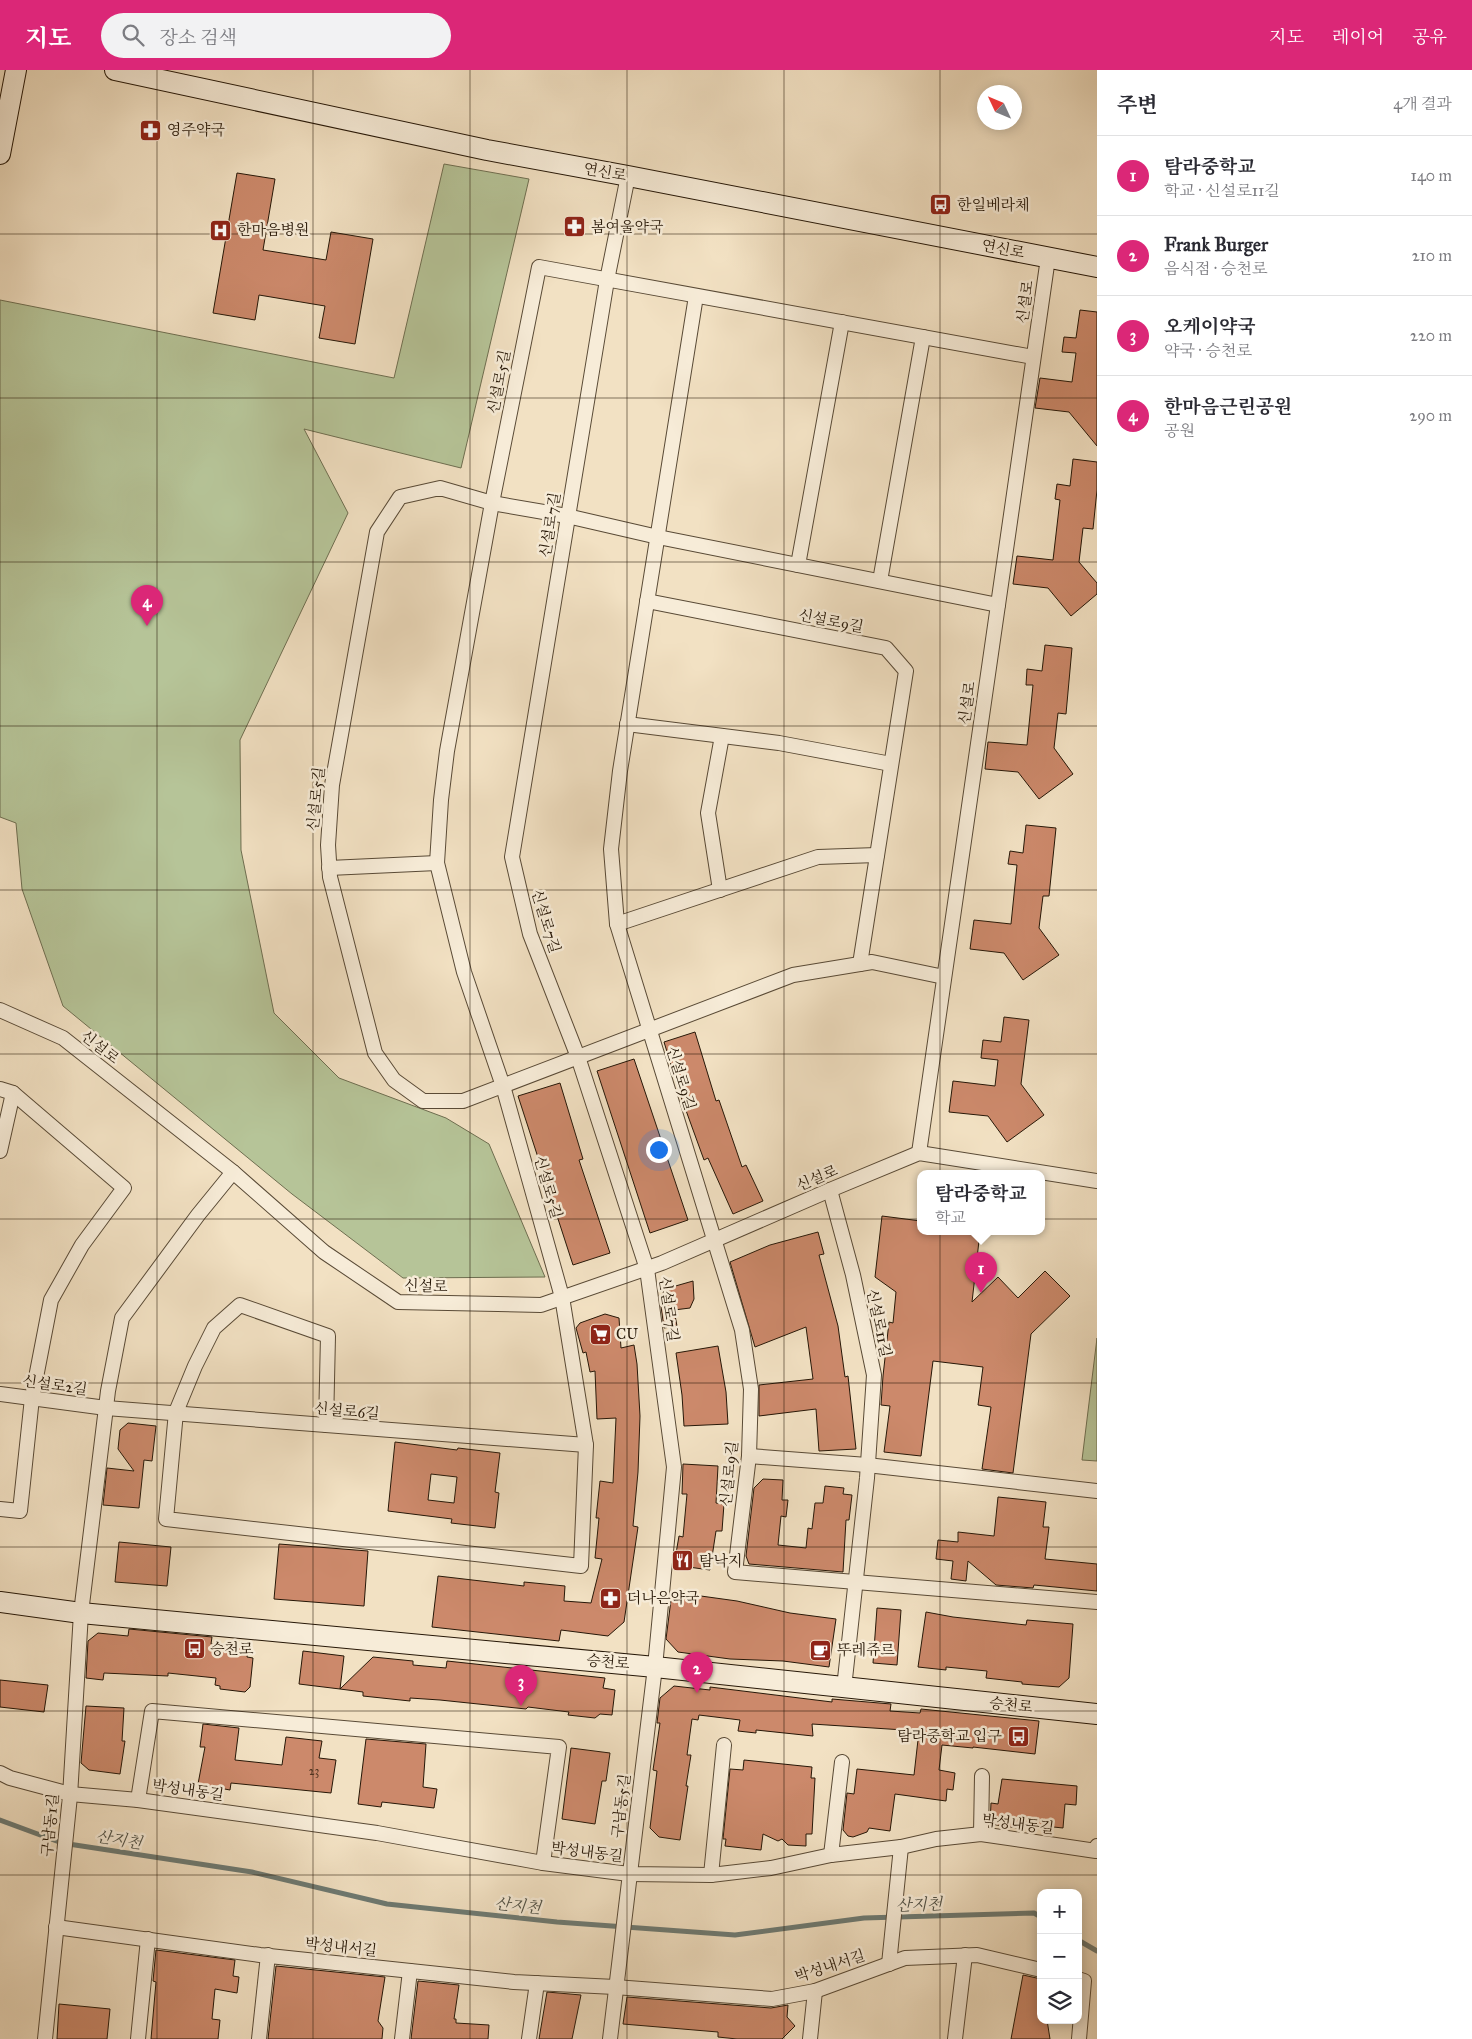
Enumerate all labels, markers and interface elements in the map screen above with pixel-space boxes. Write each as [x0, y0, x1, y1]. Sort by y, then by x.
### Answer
search box [101, 13, 451, 58]
icon: search [119, 21, 147, 49]
text: 지도 [25, 23, 71, 53]
text: 장소 검색 [159, 26, 237, 49]
text: 지도 [1269, 26, 1304, 48]
text: 레이어 [1332, 26, 1384, 48]
text: 공유 [1412, 26, 1447, 48]
north arrow [977, 85, 1022, 130]
text: 주변 [1117, 92, 1158, 118]
text: 4개 결과 [1393, 94, 1452, 113]
pharmacy icon: 영주약국 [139, 118, 163, 142]
place label: 영주약국 [167, 121, 225, 139]
text: 탐라중학교 [1164, 155, 1256, 178]
street label: 연신로 [582, 159, 628, 185]
text: 1 [1130, 166, 1136, 185]
text: 140 m [1411, 166, 1452, 185]
text: 학교 · 신설로11길 [1164, 181, 1280, 200]
bus stop icon: 한일베라체 [929, 193, 953, 217]
place label: 한일베라체 [957, 196, 1029, 214]
pharmacy icon: 봄여울약국 [563, 215, 587, 239]
hospital icon: 한마음병원 [209, 218, 233, 242]
place label: 봄여울약국 [591, 218, 664, 236]
place label: 한마음병원 [237, 221, 309, 239]
text: Frank Burger [1164, 233, 1268, 256]
street label: 연신로 [980, 236, 1027, 262]
text: 2 [1129, 246, 1137, 265]
text: 210 m [1412, 246, 1452, 265]
text: 음식점 · 승천로 [1164, 259, 1267, 278]
street label: 신설로 [1013, 279, 1037, 325]
text: 오케이약국 [1164, 315, 1256, 338]
text: 3 [1130, 326, 1136, 345]
text: 220 m [1410, 326, 1452, 345]
text: 약국 · 승천로 [1164, 341, 1252, 360]
street label: 신설로5길 [484, 348, 514, 416]
text: 한마음근린공원 [1164, 395, 1292, 418]
text: 4 [1129, 406, 1137, 425]
text: 290 m [1409, 406, 1452, 425]
text: 공원 [1164, 421, 1195, 440]
street label: 신설로7길 [536, 491, 564, 559]
pin: 4 [131, 585, 163, 626]
street label: 신설로9길 [797, 606, 865, 636]
street label: 신설로 [955, 680, 979, 726]
street label: 신설로5길 [304, 766, 328, 832]
street label: 신설로7길 [528, 887, 564, 955]
street label: 신설로 [77, 1027, 123, 1068]
street label: 신설로9길 [663, 1044, 699, 1112]
your location [646, 1137, 672, 1163]
street label: 신설로5길 [530, 1153, 566, 1221]
street label: 신설로 [793, 1161, 841, 1195]
popup [917, 1170, 1045, 1235]
text: 탐라중학교 [935, 1182, 1027, 1205]
text: 학교 [935, 1208, 966, 1227]
pin: 1 [965, 1252, 997, 1293]
street label: 신설로7길 [655, 1275, 683, 1343]
street label: 신설로 [404, 1276, 449, 1296]
street label: 신설로11길 [863, 1287, 895, 1359]
supermarket icon: CU [588, 1322, 612, 1346]
place label: CU [616, 1325, 638, 1343]
street label: 신설로2길 [21, 1372, 89, 1398]
street label: 신설로6길 [314, 1399, 380, 1423]
street label: 신설로9길 [717, 1440, 741, 1508]
restaurant icon: 탐낙지 [671, 1549, 695, 1573]
place label: 탐낙지 [699, 1552, 742, 1570]
pharmacy icon: 더나은약국 [599, 1586, 623, 1610]
place label: 더나은약국 [627, 1589, 700, 1607]
bus stop icon: 승천로 [182, 1637, 206, 1661]
cafe icon: 뚜레쥬르 [809, 1638, 833, 1662]
place label: 승천로 [210, 1640, 254, 1658]
place label: 뚜레쥬르 [837, 1641, 895, 1659]
street label: 승천로 [586, 1651, 631, 1673]
pin: 2 [681, 1652, 713, 1693]
pin: 3 [505, 1665, 537, 1706]
street label: 승천로 [988, 1694, 1034, 1716]
bus stop icon: 탐라중학교 입구 [1006, 1724, 1030, 1748]
place label: 탐라중학교 입구 [897, 1727, 1002, 1745]
house number: 23 [309, 1764, 320, 1778]
street label: 구남동5길 [608, 1773, 634, 1839]
street label: 박성내동길 [151, 1776, 225, 1804]
street label: 구남동1길 [38, 1792, 62, 1858]
street label: 박성내동길 [981, 1811, 1055, 1837]
water label: 산지천 [95, 1826, 145, 1853]
street label: 박성내동길 [550, 1839, 624, 1865]
map controls [1037, 1889, 1082, 2024]
button: + [1037, 1889, 1082, 1934]
water label: 산지천 [494, 1894, 544, 1918]
water label: 산지천 [896, 1894, 944, 1915]
street label: 박성내서길 [304, 1934, 378, 1960]
button: − [1037, 1934, 1082, 1979]
street label: 박성내서길 [793, 1946, 867, 1986]
button: layers [1037, 1979, 1082, 2024]

